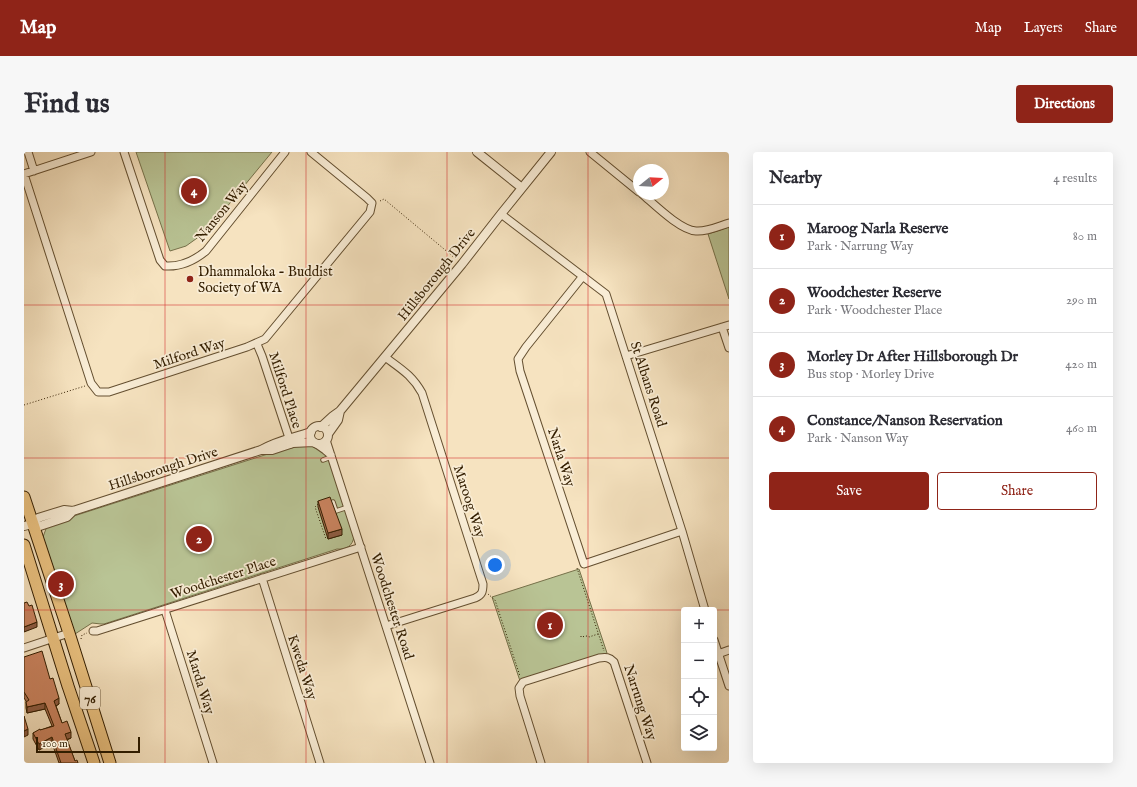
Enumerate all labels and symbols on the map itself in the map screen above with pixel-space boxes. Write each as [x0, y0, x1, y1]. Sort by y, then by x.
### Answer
north arrow [633, 164, 669, 200]
pin: 4 [181, 176, 207, 206]
street label: Nanson Way [192, 177, 252, 246]
street label: Hillsborough Drive [394, 224, 480, 325]
place label: Dhammaloka - Buddist Society of WA [198, 263, 333, 297]
marker: Dhammaloka - Buddist Society of WA [185, 274, 195, 284]
street label: Milford Way [151, 334, 227, 374]
street label: St Albans Road [626, 339, 671, 430]
street label: Milford Place [264, 350, 306, 431]
street label: Narla Way [543, 425, 579, 489]
street label: Hillsborough Drive [106, 443, 221, 495]
street label: Maroog Way [449, 463, 489, 540]
pin: 2 [186, 524, 212, 554]
street label: Woodchester Road [366, 551, 418, 662]
street label: Woodchester Place [168, 552, 279, 603]
your location [485, 555, 505, 575]
pin: 3 [48, 569, 74, 599]
pin: 1 [537, 610, 563, 640]
street label: Kweda Way [283, 633, 321, 702]
street label: Marda Way [182, 648, 218, 717]
street label: Narrung Way [619, 662, 661, 743]
road number: 76 [80, 687, 100, 709]
scale bar [36, 735, 140, 754]

